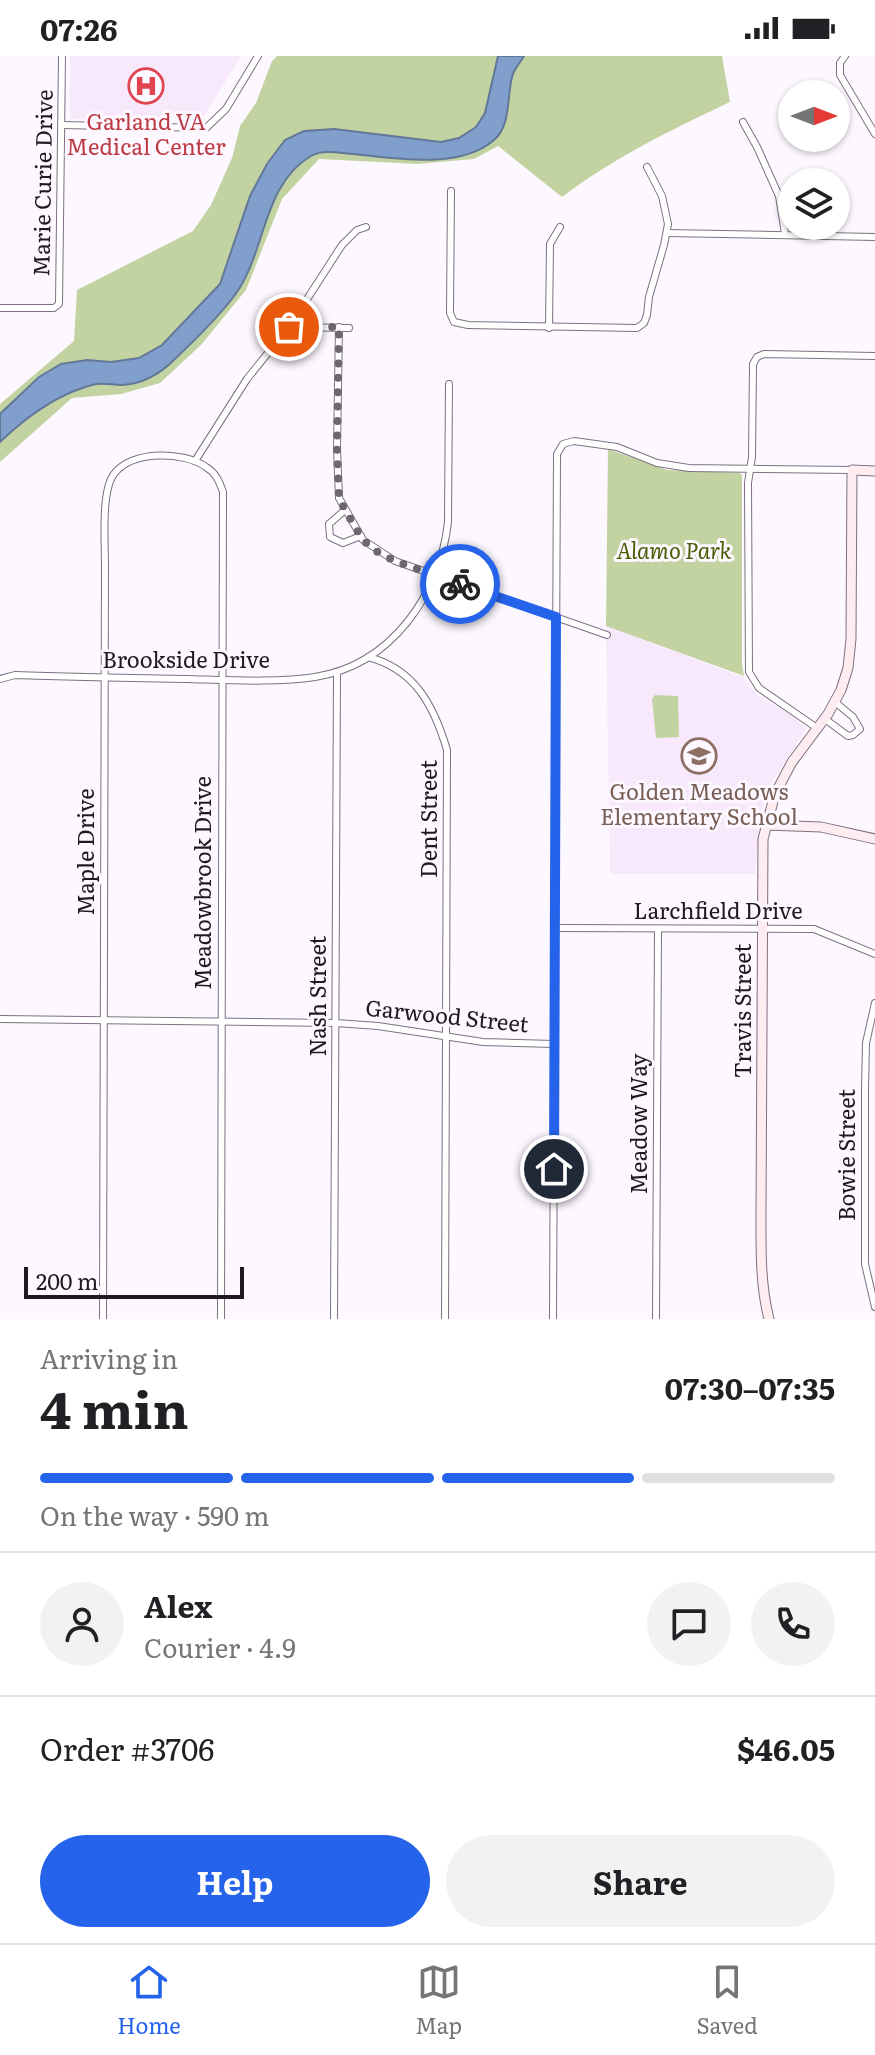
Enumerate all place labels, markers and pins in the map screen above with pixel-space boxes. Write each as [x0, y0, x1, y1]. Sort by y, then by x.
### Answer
hospital icon: Garland VA Medical Center [127, 67, 165, 105]
place label: Garland VA Medical Center [66, 104, 226, 162]
pin [255, 293, 323, 361]
school or university icon: Golden Meadows Elementary School [680, 737, 718, 775]
place label: Golden Meadows Elementary School [600, 774, 798, 832]
pin [520, 1135, 588, 1203]

